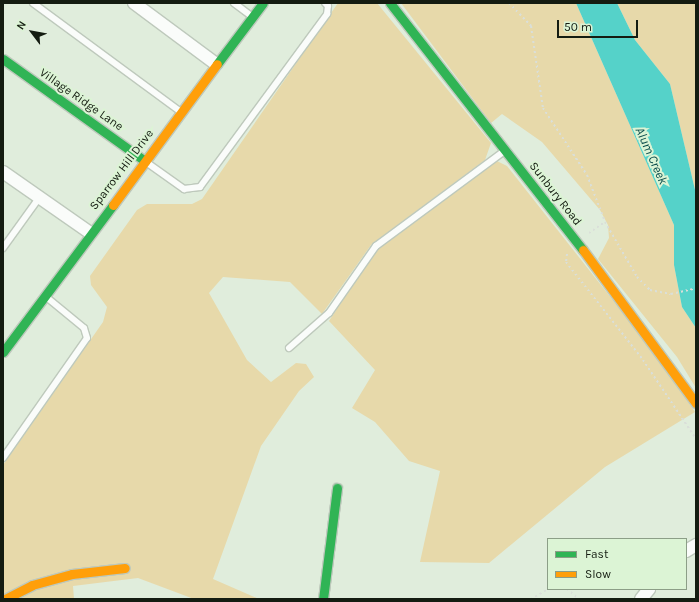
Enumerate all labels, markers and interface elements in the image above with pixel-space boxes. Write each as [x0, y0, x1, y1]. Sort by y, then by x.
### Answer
north arrow [12, 12, 52, 52]
scale bar [559, 12, 640, 38]
text: N [14, 19, 29, 32]
text: 50 m [564, 20, 592, 34]
street label: Village Ridge Lane [36, 66, 126, 134]
water label: Alum Creek [631, 125, 671, 187]
street label: Sparrow Hill Drive [87, 127, 157, 213]
street label: Sunbury Road [526, 159, 584, 229]
legend [547, 538, 687, 590]
text: Fast [585, 547, 608, 561]
text: Slow [585, 567, 611, 581]

